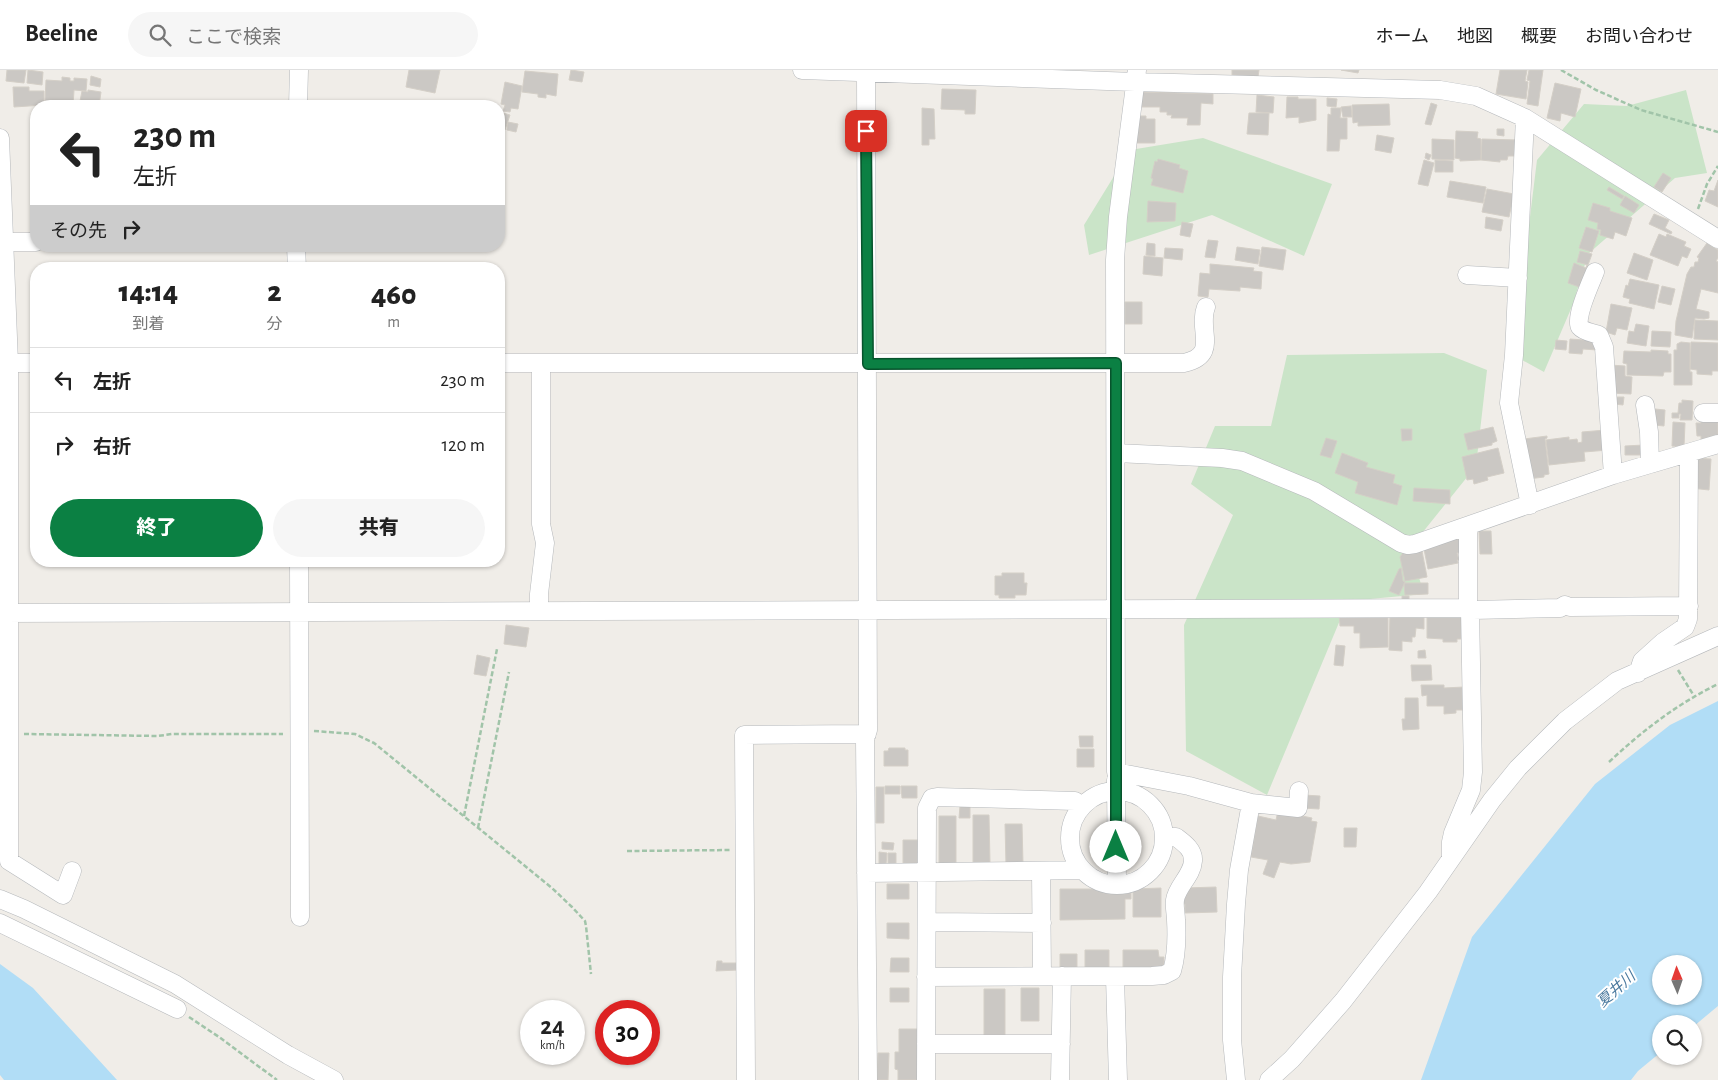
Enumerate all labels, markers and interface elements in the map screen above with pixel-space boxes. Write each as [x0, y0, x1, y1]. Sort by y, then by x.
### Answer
search box [128, 12, 478, 57]
icon: search [146, 21, 174, 49]
text: Beeline [25, 22, 98, 46]
text: ここで検索 [186, 28, 281, 47]
text: ホーム [1376, 28, 1429, 46]
text: 地図 [1457, 28, 1493, 46]
text: 概要 [1521, 28, 1557, 46]
text: お問い合わせ [1585, 28, 1693, 46]
pin [845, 110, 887, 152]
icon: arrive [852, 117, 880, 145]
text: 230 m [133, 119, 216, 154]
icon: left [50, 120, 115, 185]
text: 左折 [133, 166, 177, 188]
icon: right [117, 215, 145, 243]
text: その先 [50, 222, 107, 241]
text: 14:14 [118, 277, 178, 307]
text: 2 [267, 277, 282, 307]
text: 460 [371, 280, 417, 310]
text: m [387, 314, 400, 330]
text: 到着 [132, 316, 164, 332]
text: 分 [267, 316, 283, 332]
icon: left [50, 366, 78, 394]
text: 230 m [440, 371, 485, 390]
text: 左折 [93, 373, 131, 392]
icon: right [50, 431, 78, 459]
text: 120 m [441, 436, 485, 455]
text: 右折 [93, 438, 131, 457]
button: 終了 [50, 499, 263, 557]
button: 共有 [273, 499, 485, 557]
position arrow [1089, 820, 1141, 872]
north arrow [1652, 955, 1702, 1005]
map controls [1652, 955, 1702, 1065]
water label: 夏井川 [1594, 967, 1640, 1010]
speed limit sign: 30 [595, 1000, 660, 1065]
text: 24 [540, 1014, 565, 1039]
button: search [1652, 1015, 1702, 1065]
text: km/h [540, 1039, 565, 1051]

